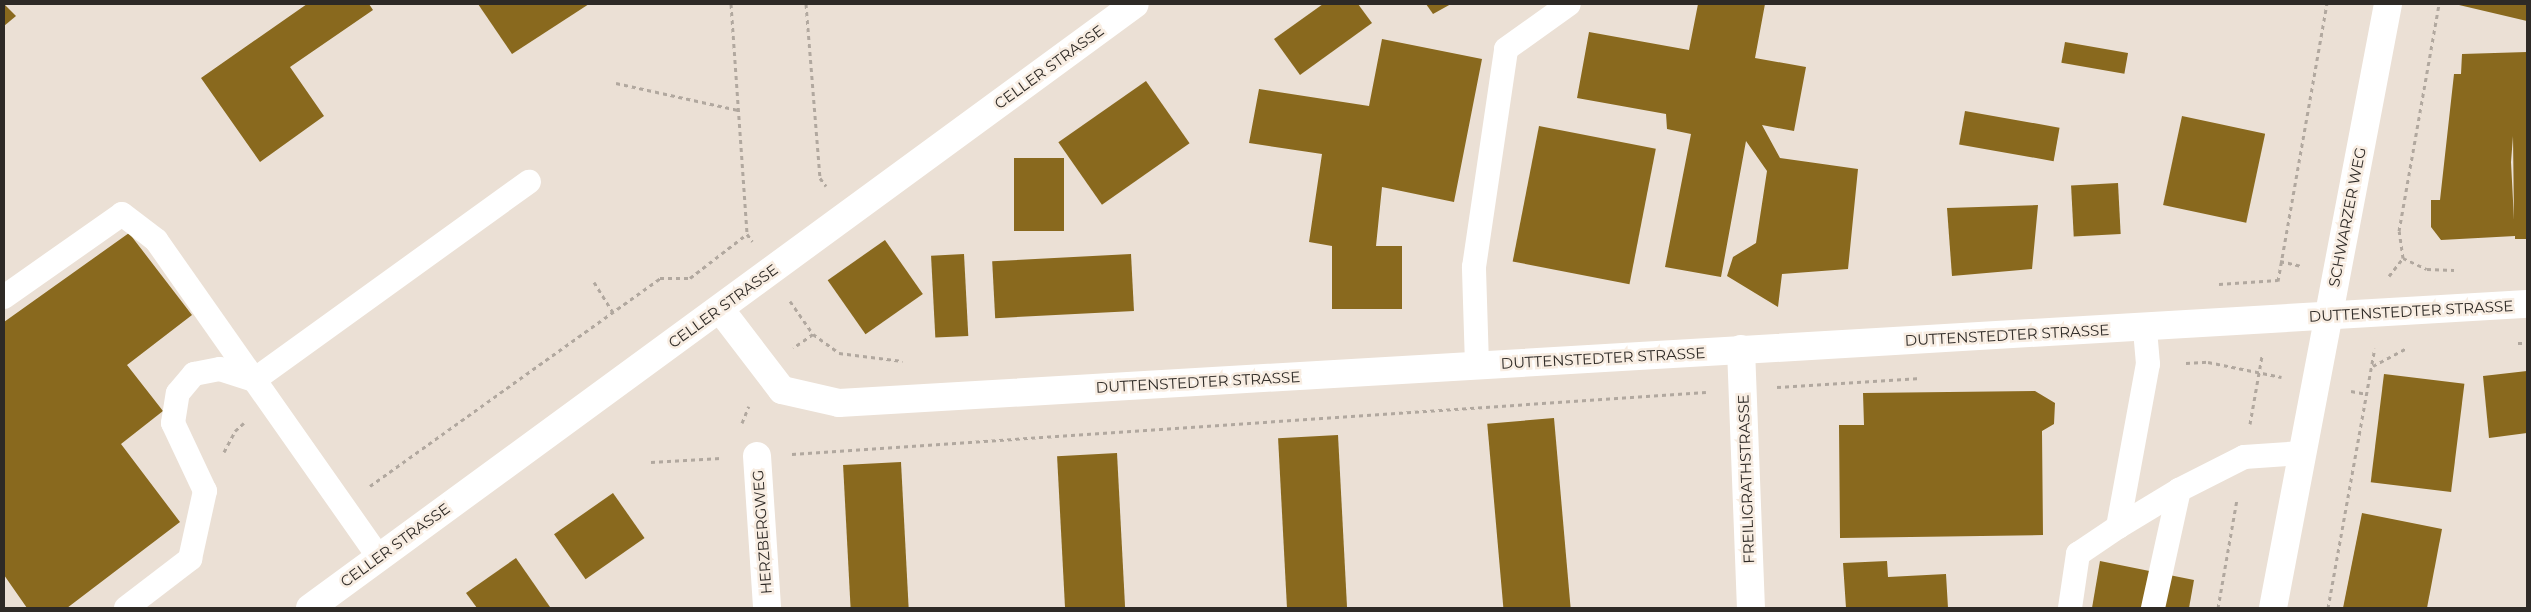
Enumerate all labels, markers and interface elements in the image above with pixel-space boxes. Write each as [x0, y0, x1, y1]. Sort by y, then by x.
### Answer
street label: CELLER STRASSE [991, 21, 1107, 113]
street label: SCHWARZER WEG [2325, 146, 2369, 288]
street label: CELLER STRASSE [665, 260, 781, 352]
street label: DUTTENSTEDTER STRASSE [2308, 297, 2514, 325]
street label: DUTTENSTEDTER STRASSE [1904, 321, 2110, 349]
street label: DUTTENSTEDTER STRASSE [1500, 344, 1706, 372]
street label: DUTTENSTEDTER STRASSE [1095, 368, 1301, 396]
street label: FREILIGRATHSTRASSE [1734, 394, 1758, 564]
street label: HERZBERGWEG [749, 469, 775, 595]
street label: CELLER STRASSE [337, 499, 453, 591]

